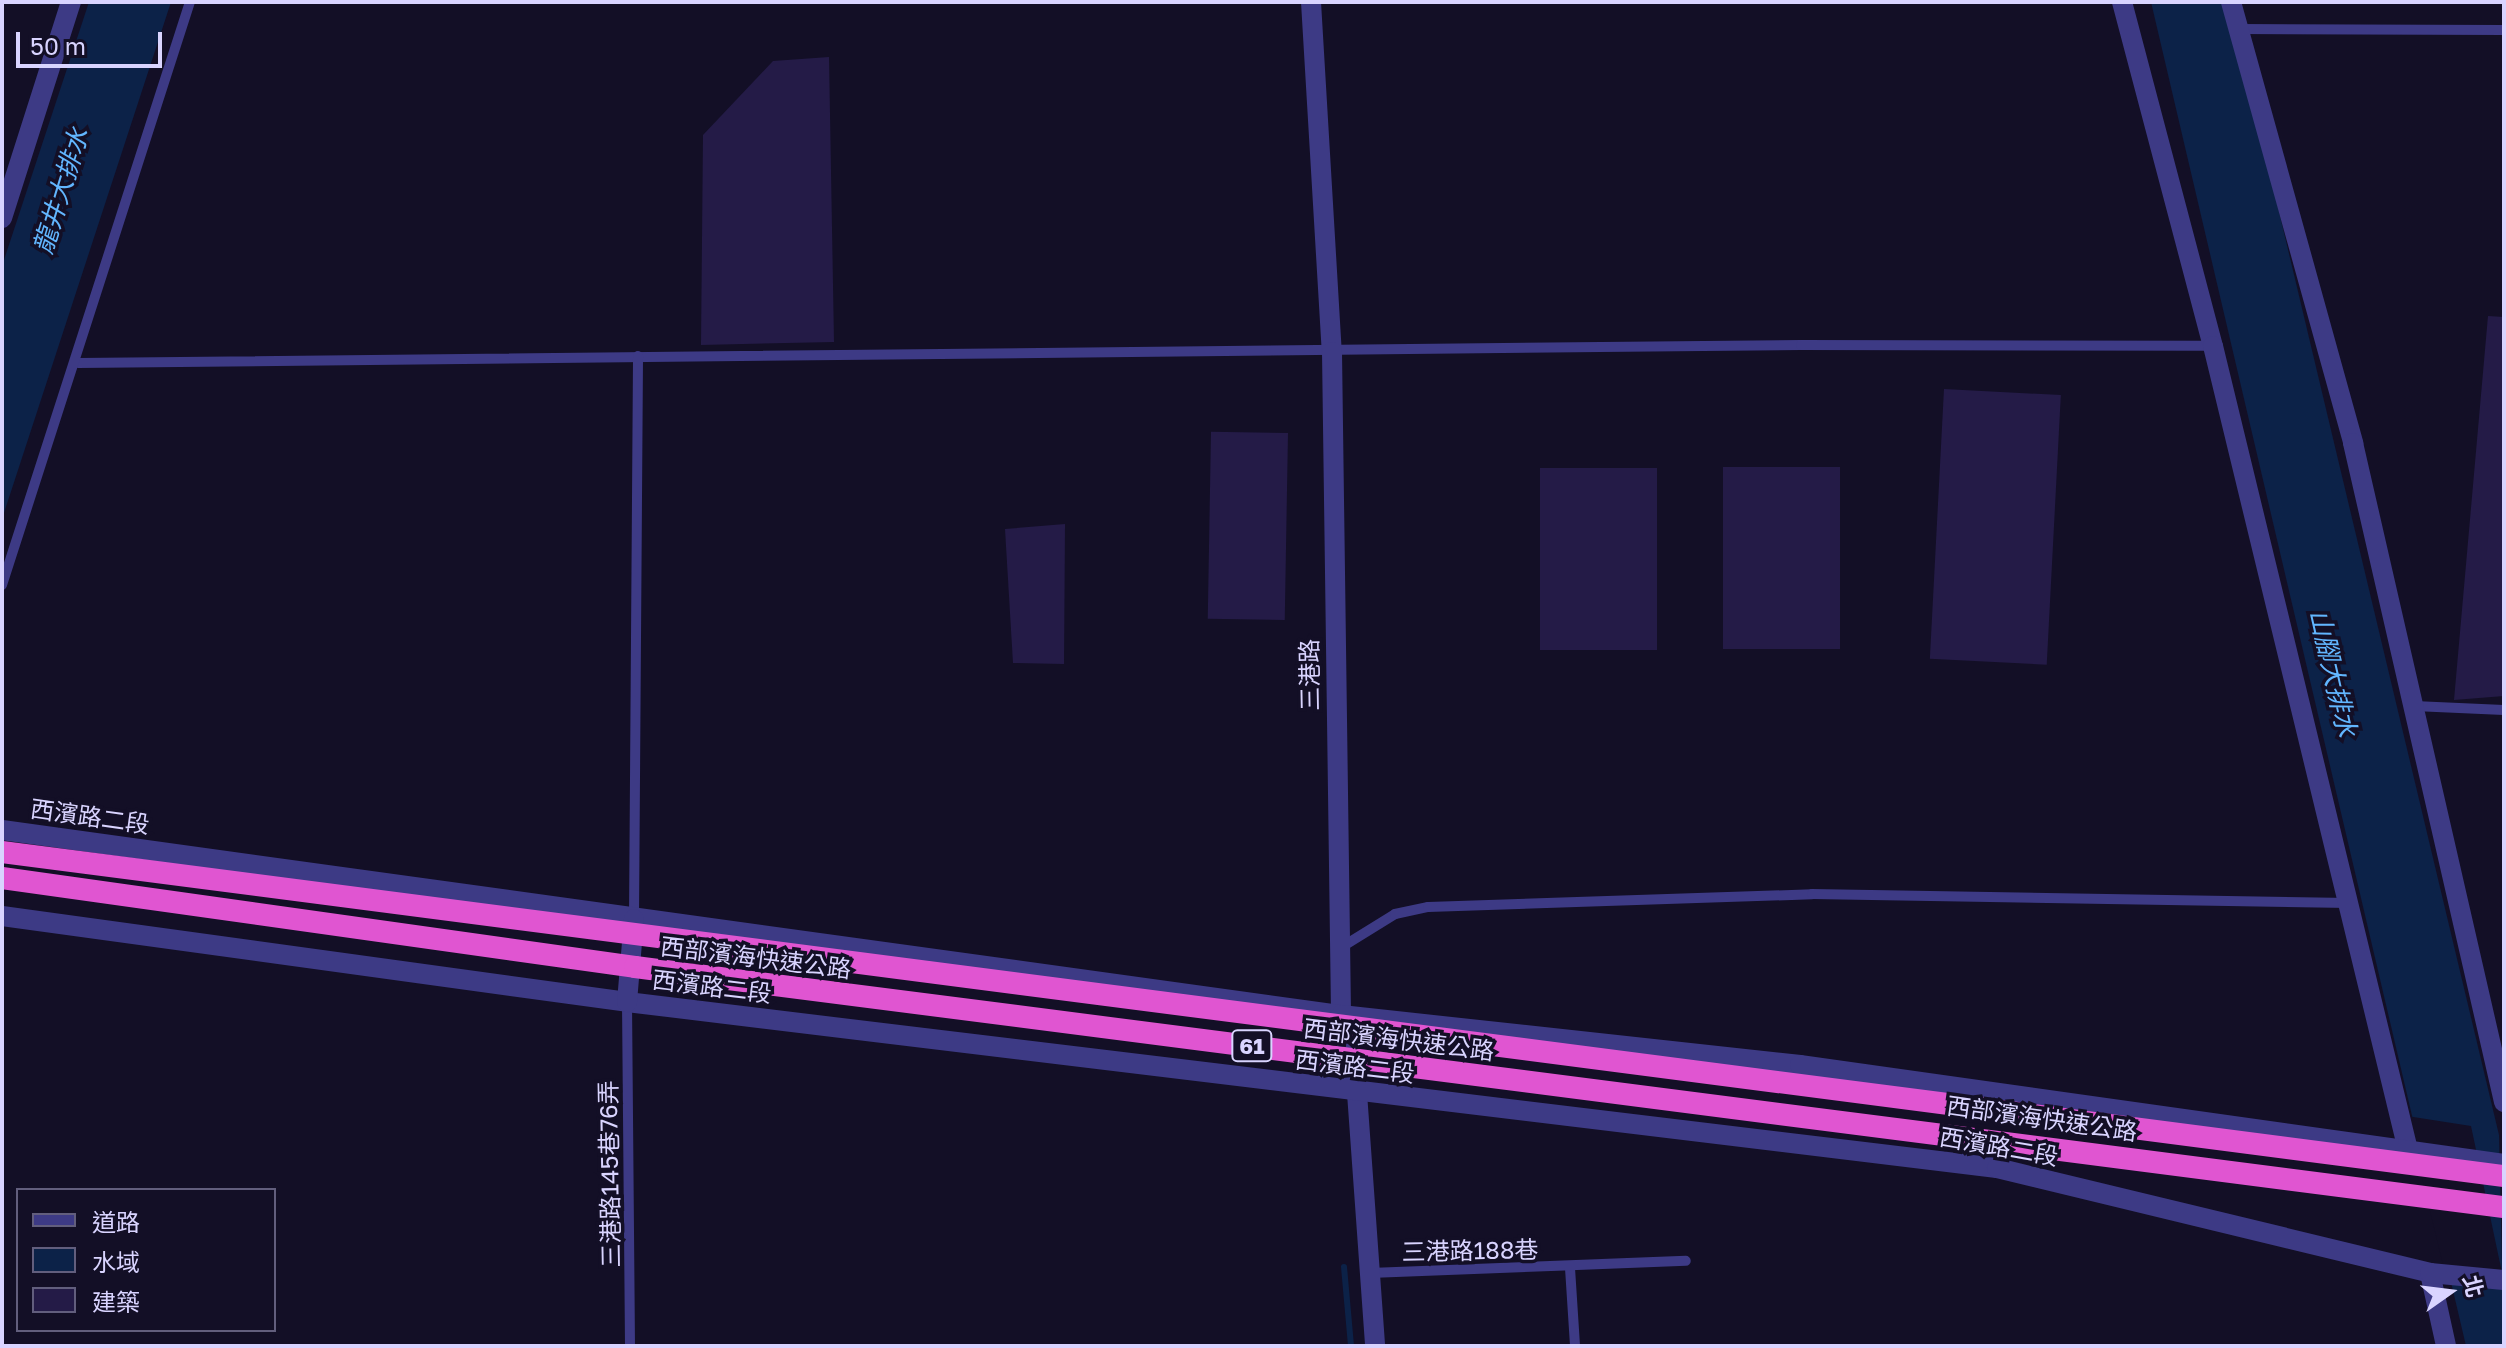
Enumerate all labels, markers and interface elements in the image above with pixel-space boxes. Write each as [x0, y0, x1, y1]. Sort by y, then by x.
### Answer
scale bar [20, 16, 166, 66]
text: 50 m [30, 31, 86, 60]
water label: 龍井大排水 [27, 124, 95, 258]
water label: 山腳大排水 [2303, 606, 2363, 740]
street label: 三港路 [1294, 639, 1324, 711]
street label: 西濱路二段 [29, 793, 151, 839]
street label: 西部濱海快速公路 [659, 931, 853, 983]
street label: 西濱路二段 [651, 964, 773, 1008]
street label: 西部濱海快速公路 [1302, 1013, 1496, 1065]
road number: 61 [1230, 1028, 1274, 1064]
street label: 西濱路二段 [1294, 1044, 1416, 1088]
street label: 三港路145巷76弄 [593, 1080, 625, 1268]
street label: 西部濱海快速公路 [1945, 1090, 2139, 1146]
street label: 西濱路二段 [1937, 1121, 2061, 1171]
legend [16, 1188, 276, 1332]
text: 道路 [92, 1207, 140, 1236]
street label: 三港路188巷 [1401, 1234, 1539, 1266]
text: 水域 [92, 1247, 140, 1276]
north arrow [2410, 1252, 2490, 1332]
text: 北 [2458, 1272, 2490, 1300]
text: 建築 [92, 1287, 140, 1316]

